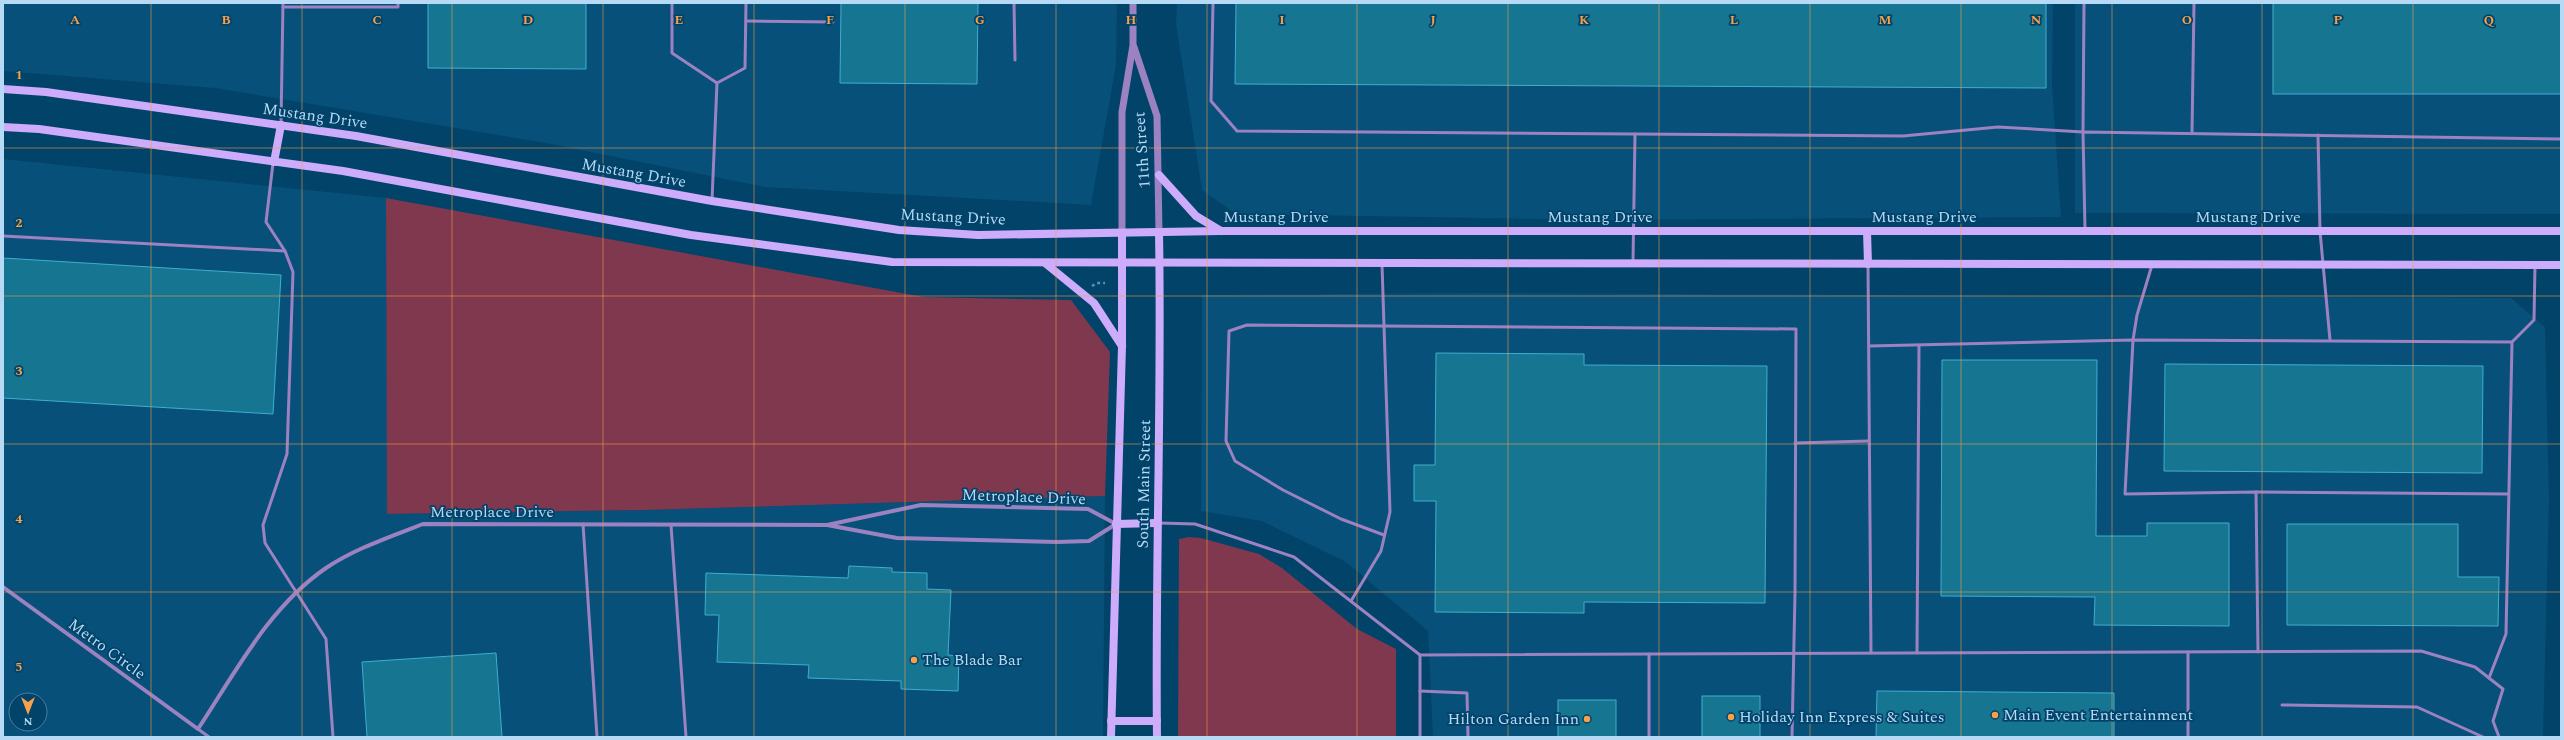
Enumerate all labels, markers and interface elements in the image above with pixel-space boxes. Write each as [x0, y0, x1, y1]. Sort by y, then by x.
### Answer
text: A [70, 10, 80, 30]
text: B [221, 10, 231, 30]
text: C [372, 10, 382, 30]
text: D [523, 10, 533, 30]
text: E [675, 10, 684, 30]
text: F [826, 10, 834, 30]
text: G [975, 10, 985, 30]
text: H [1126, 10, 1137, 30]
text: I [1279, 10, 1285, 30]
text: J [1430, 10, 1436, 30]
text: K [1579, 10, 1589, 30]
text: L [1730, 10, 1738, 30]
text: M [1879, 10, 1892, 30]
text: N [2031, 10, 2042, 30]
text: O [2182, 10, 2192, 30]
text: P [2334, 10, 2343, 30]
text: Q [2484, 10, 2495, 30]
text: 1 [15, 65, 23, 85]
street label: Mustang Drive [261, 97, 369, 135]
street label: 11th Street [1127, 110, 1157, 189]
street label: Mustang Drive [580, 152, 688, 194]
street label: Mustang Drive [900, 202, 1006, 232]
street label: Mustang Drive [1223, 205, 1329, 229]
street label: Mustang Drive [1547, 205, 1653, 229]
street label: Mustang Drive [1871, 205, 1977, 229]
street label: Mustang Drive [2195, 205, 2301, 229]
text: 2 [15, 213, 23, 233]
text: 3 [15, 361, 23, 381]
street label: South Main Street [1131, 419, 1157, 549]
street label: Metroplace Drive [962, 483, 1086, 511]
street label: Metroplace Drive [430, 500, 554, 524]
text: 4 [15, 509, 23, 529]
street label: Metro Circle [63, 613, 151, 685]
place label: The Blade Bar [922, 648, 1022, 672]
marker: The Blade Bar [909, 655, 919, 665]
text: 5 [15, 657, 23, 677]
north arrow [8, 692, 48, 732]
place label: Main Event Entertainment [2003, 703, 2193, 727]
place label: Holiday Inn Express & Suites [1739, 705, 1945, 729]
place label: Hilton Garden Inn [1447, 707, 1579, 731]
marker: Main Event Entertainment [1990, 710, 2000, 720]
marker: Holiday Inn Express & Suites [1726, 712, 1736, 722]
text: N [23, 713, 32, 730]
marker: Hilton Garden Inn [1582, 714, 1592, 724]

